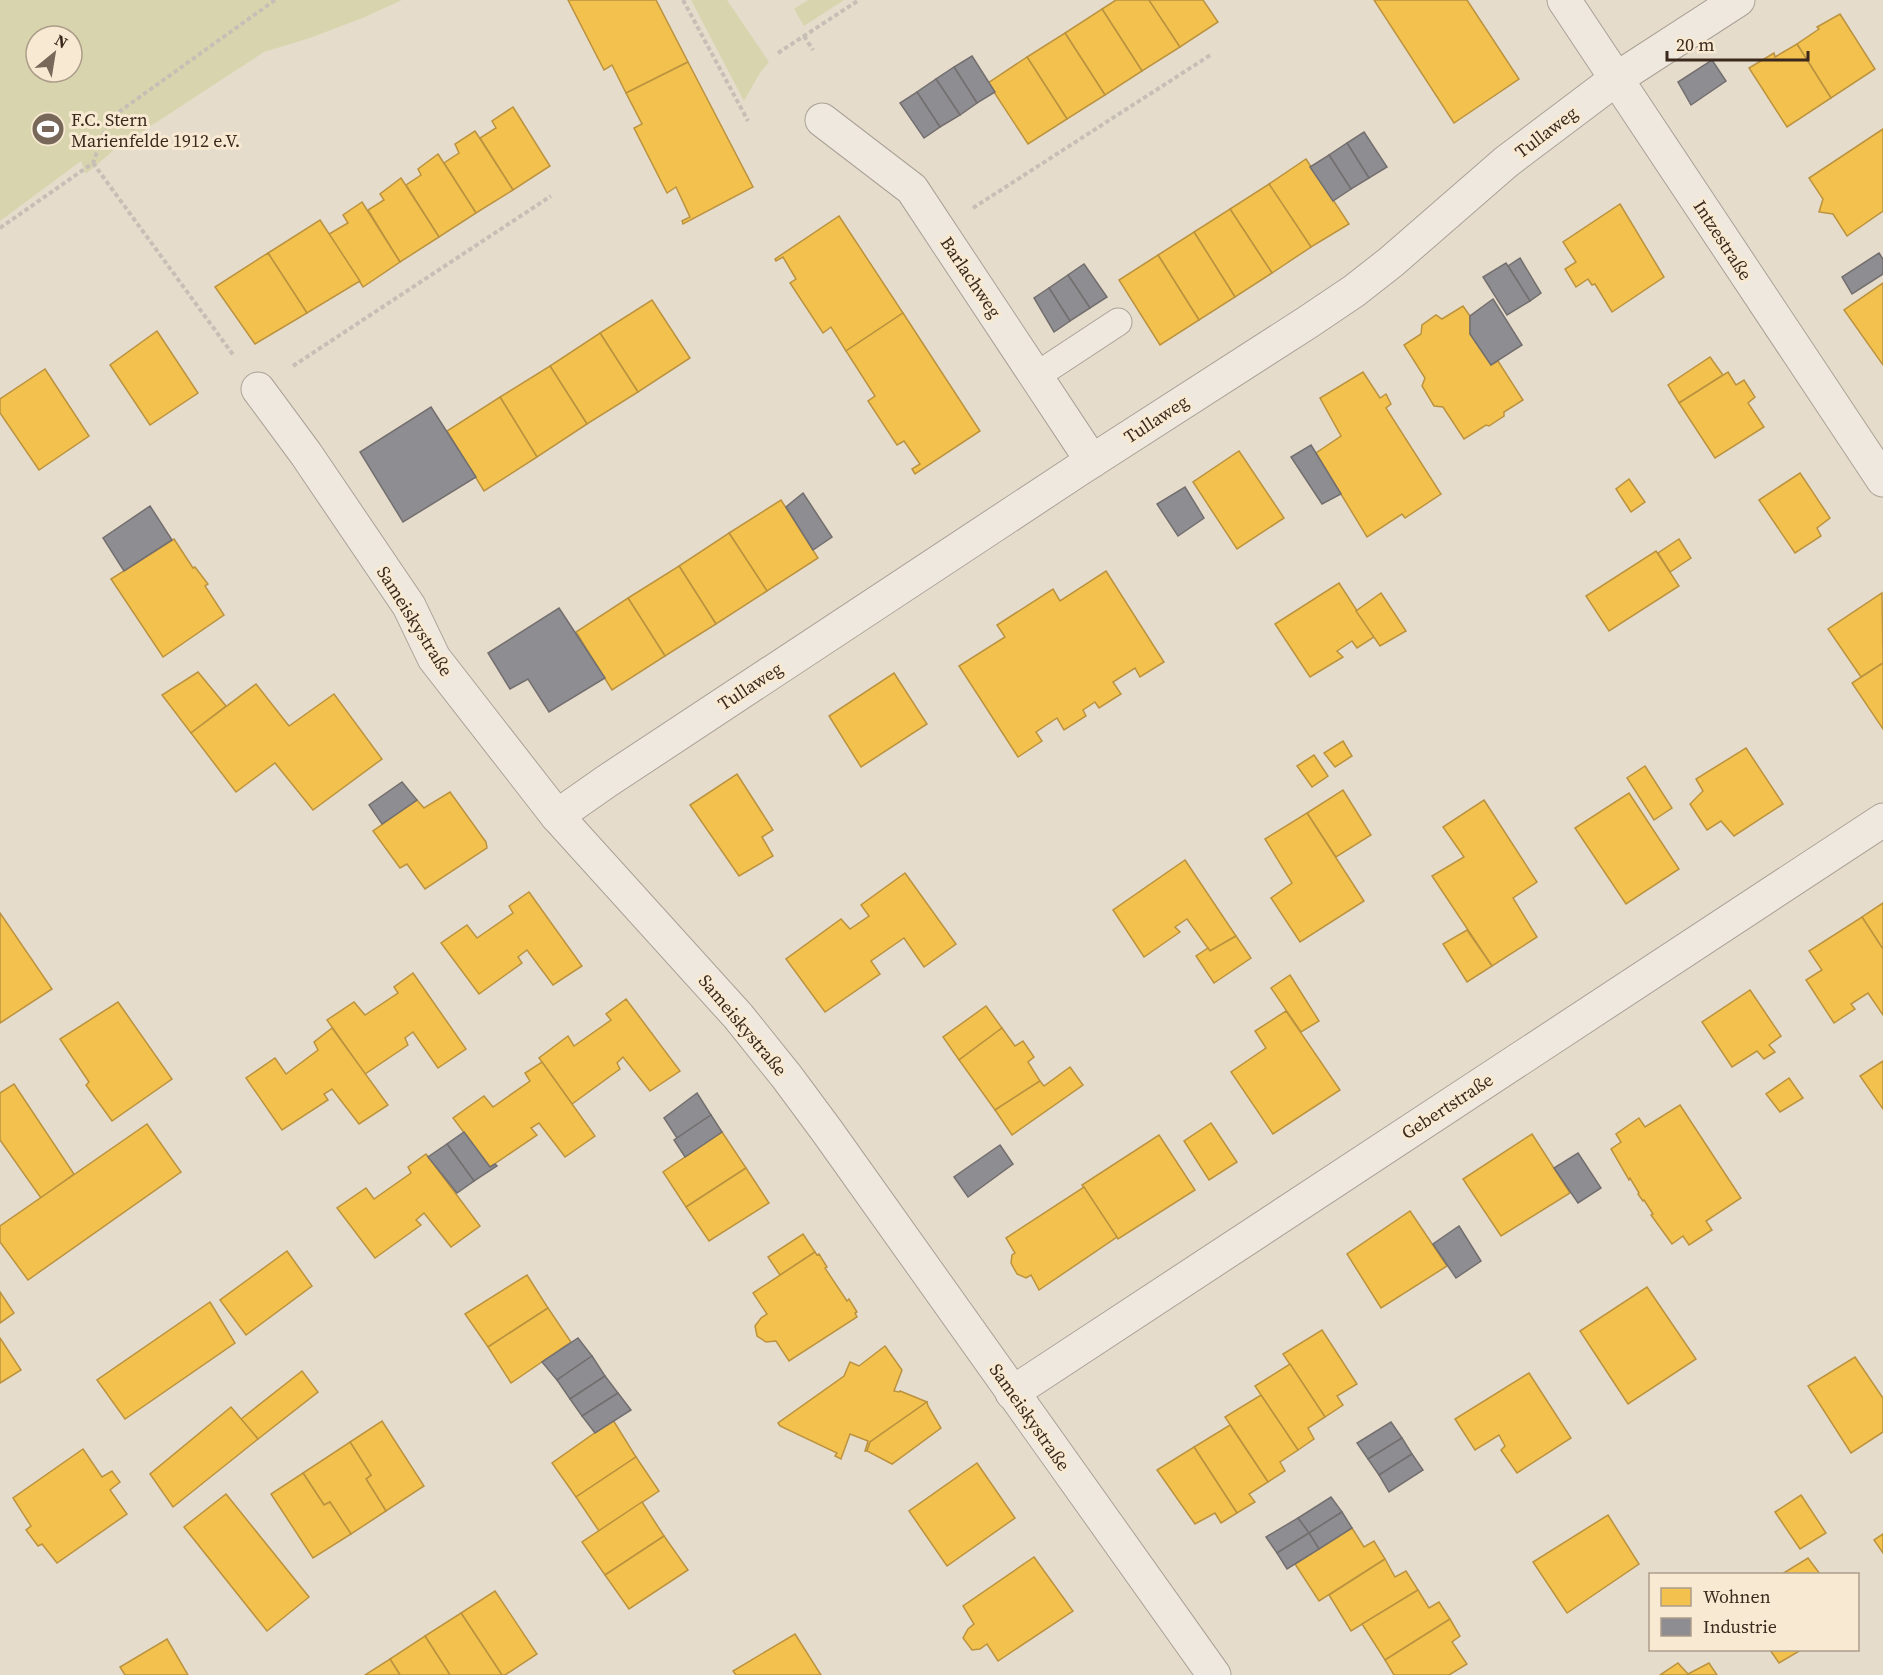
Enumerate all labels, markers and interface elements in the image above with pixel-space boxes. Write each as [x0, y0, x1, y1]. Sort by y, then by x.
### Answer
north arrow [24, 24, 84, 84]
scale bar [1667, 24, 1808, 62]
text: N [51, 29, 72, 54]
text: 20 m [1676, 32, 1714, 57]
street label: Tullaweg [1510, 100, 1582, 164]
place label: F.C. Stern Marienfelde 1912 e.V. [71, 107, 240, 153]
sports icon: F.C. Stern Marienfelde 1912 e.V. [30, 111, 66, 147]
street label: Intzestraße [1688, 195, 1758, 285]
street label: Barlachweg [935, 231, 1007, 323]
street label: Tullaweg [1119, 389, 1193, 449]
street label: Sameiskystraße [371, 561, 459, 681]
street label: Tullaweg [713, 656, 787, 716]
street label: Sameiskystraße [693, 969, 793, 1081]
street label: Gebertstraße [1396, 1067, 1498, 1145]
street label: Sameiskystraße [984, 1358, 1076, 1476]
legend [1649, 1573, 1859, 1651]
text: Wohnen [1703, 1584, 1771, 1609]
text: Industrie [1703, 1614, 1777, 1639]

